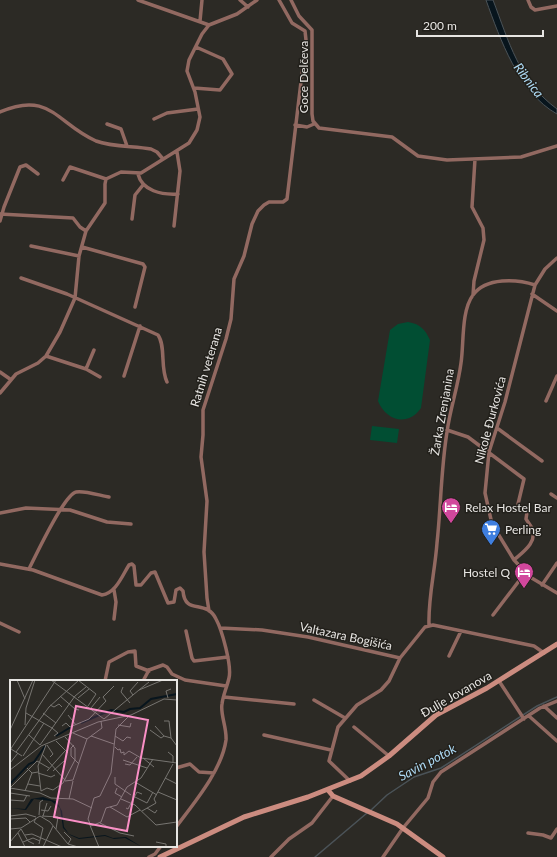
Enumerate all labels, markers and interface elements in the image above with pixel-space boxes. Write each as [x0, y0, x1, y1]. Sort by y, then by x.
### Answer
scale bar [417, 12, 543, 38]
text: 200 m [423, 18, 457, 33]
street label: Goce Delčeva [296, 41, 311, 113]
water label: Ribnica [511, 59, 548, 101]
street label: Ratnih veterana [187, 325, 225, 409]
street label: Žarka Zrenjanina [427, 367, 457, 457]
street label: Nikole Đurkovića [471, 375, 509, 465]
hotel icon: Relax Hostel Bar [440, 496, 462, 524]
place label: Relax Hostel Bar [465, 500, 552, 515]
supermarket icon: Perling [480, 518, 502, 546]
place label: Perling [505, 522, 541, 537]
hotel icon: Hostel Q [513, 561, 535, 589]
place label: Hostel Q [463, 565, 510, 580]
street label: Valtazara Bogišića [298, 619, 394, 653]
street label: Đulje Jovanova [418, 668, 494, 720]
inset map [10, 680, 177, 847]
water label: Savin potok [395, 740, 459, 784]

